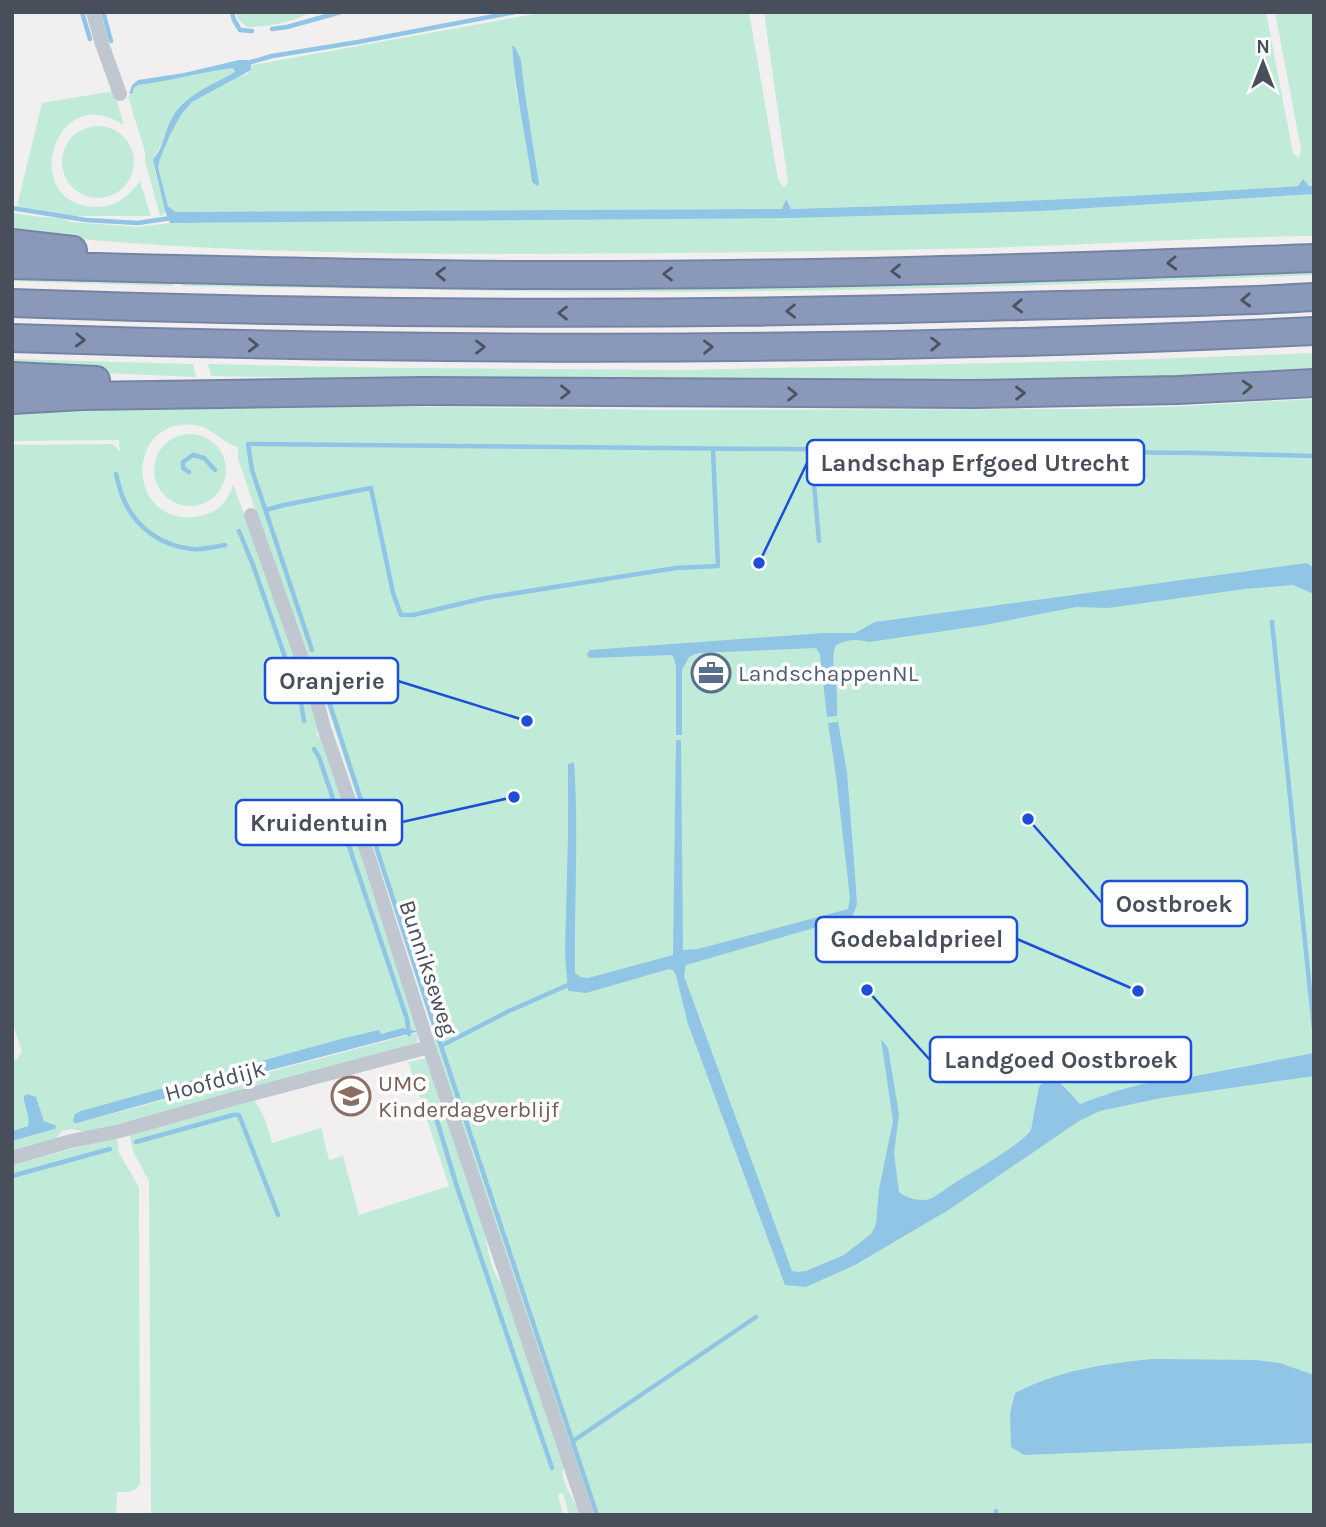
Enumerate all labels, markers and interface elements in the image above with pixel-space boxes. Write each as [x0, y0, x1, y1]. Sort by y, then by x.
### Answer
north arrow [1228, 28, 1298, 98]
text: N [1256, 36, 1270, 58]
one-way arrow [1166, 256, 1177, 271]
one-way arrow [890, 263, 901, 278]
one-way arrow [435, 266, 445, 282]
one-way arrow [662, 266, 673, 282]
one-way arrow [1240, 292, 1251, 307]
one-way arrow [1012, 298, 1023, 314]
one-way arrow [785, 304, 796, 319]
one-way arrow [557, 305, 568, 321]
one-way arrow [75, 333, 86, 348]
one-way arrow [930, 336, 941, 351]
one-way arrow [247, 337, 258, 352]
one-way arrow [475, 340, 486, 355]
one-way arrow [702, 340, 713, 355]
one-way arrow [1242, 379, 1253, 394]
one-way arrow [560, 385, 571, 400]
one-way arrow [1015, 385, 1026, 401]
one-way arrow [788, 386, 798, 402]
callout: Landschap Erfgoed Utrecht [807, 440, 1144, 485]
text: Landschap Erfgoed Utrecht [821, 449, 1129, 477]
office icon: LandschappenNL [690, 652, 732, 694]
callout: Oranjerie [265, 658, 398, 703]
place label: LandschappenNL [738, 660, 919, 687]
text: Oranjerie [279, 667, 385, 695]
callout: Kruidentuin [236, 800, 402, 845]
text: Kruidentuin [250, 809, 388, 837]
callout: Oostbroek [1102, 881, 1247, 926]
text: Oostbroek [1116, 890, 1232, 918]
street label: Bunnikseweg [393, 897, 463, 1039]
callout: Godebaldprieel [816, 917, 1017, 962]
text: Godebaldprieel [831, 925, 1003, 953]
callout: Landgoed Oostbroek [930, 1037, 1191, 1082]
text: Landgoed Oostbroek [944, 1046, 1178, 1074]
street label: Hoofddijk [162, 1055, 268, 1107]
place label: UMC Kinderdagverblijf [378, 1070, 559, 1123]
school or university icon: UMC Kinderdagverblijf [330, 1075, 372, 1117]

